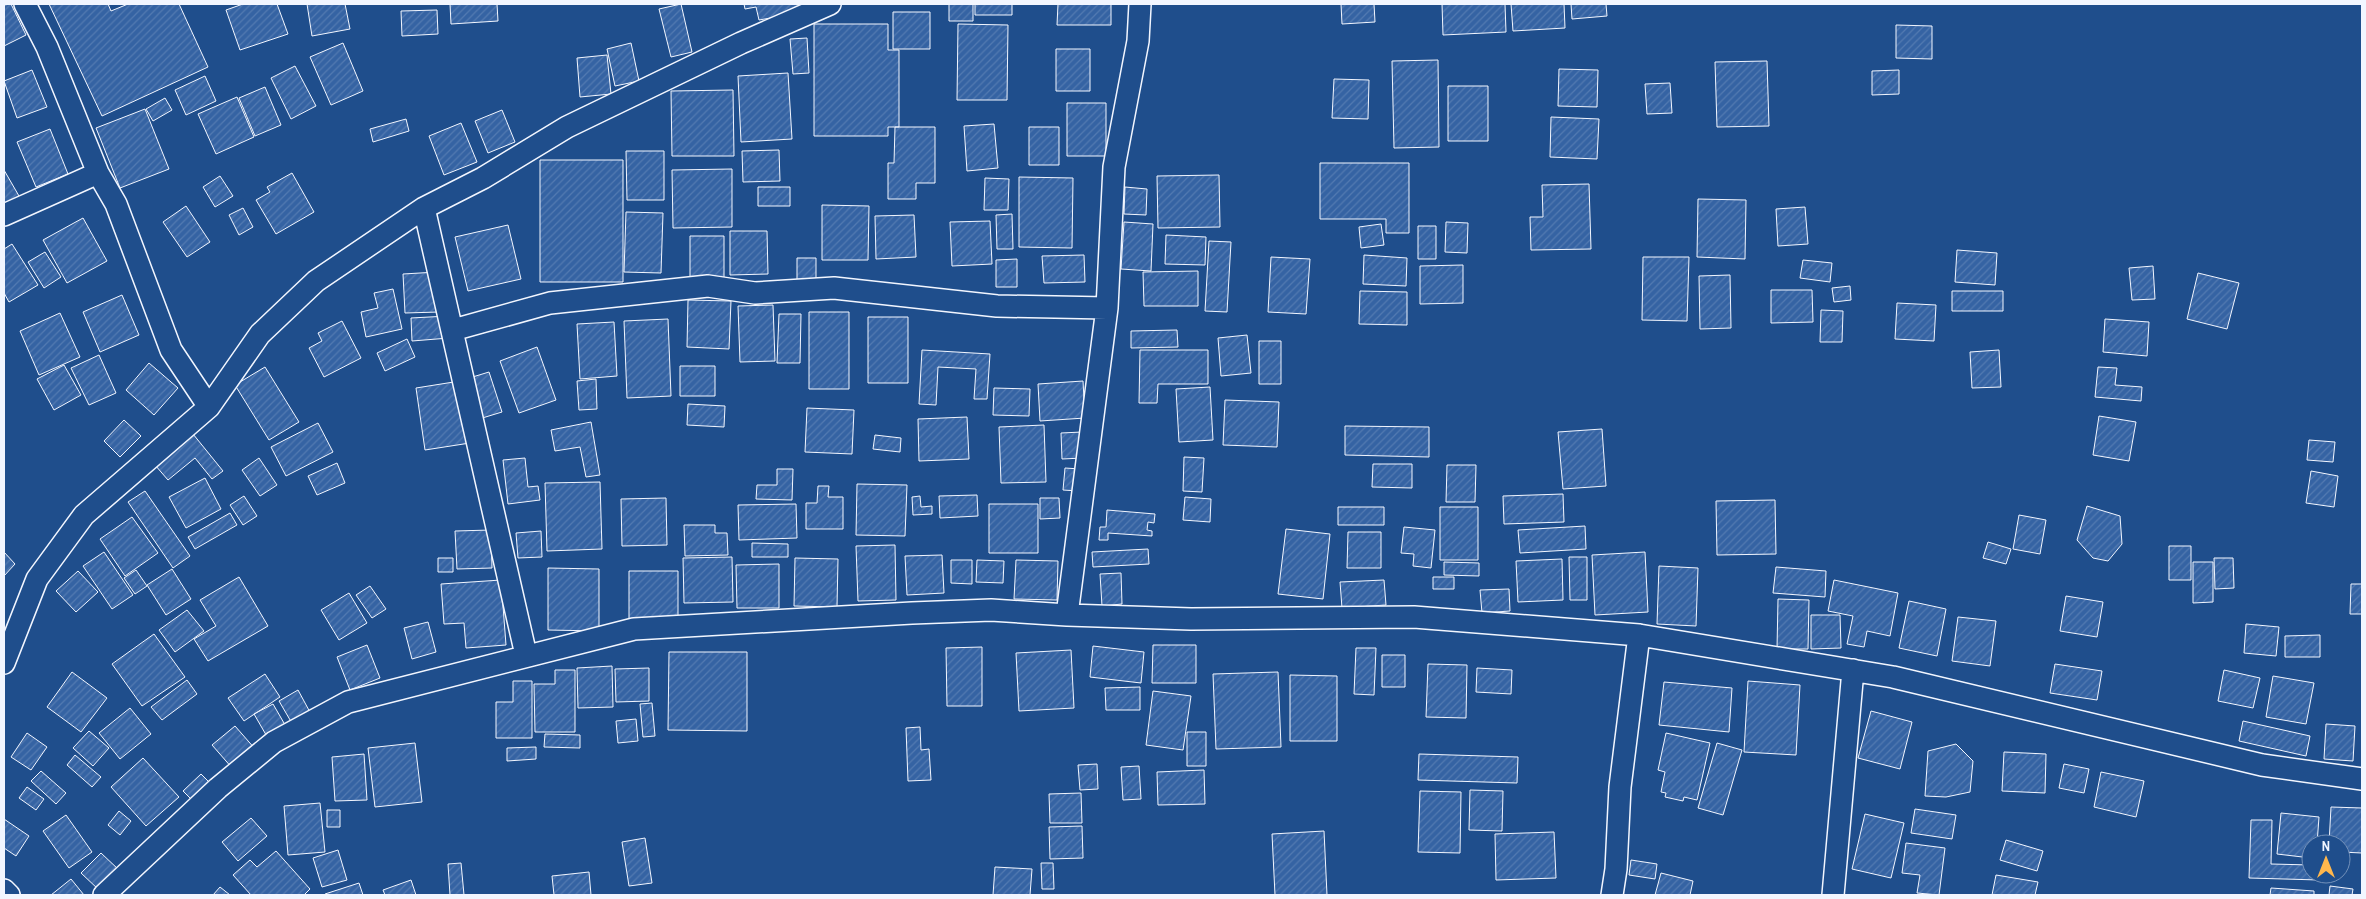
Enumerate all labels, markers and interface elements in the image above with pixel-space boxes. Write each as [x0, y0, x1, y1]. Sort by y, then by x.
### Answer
north arrow [2301, 834, 2351, 884]
text: N [2322, 837, 2330, 855]

